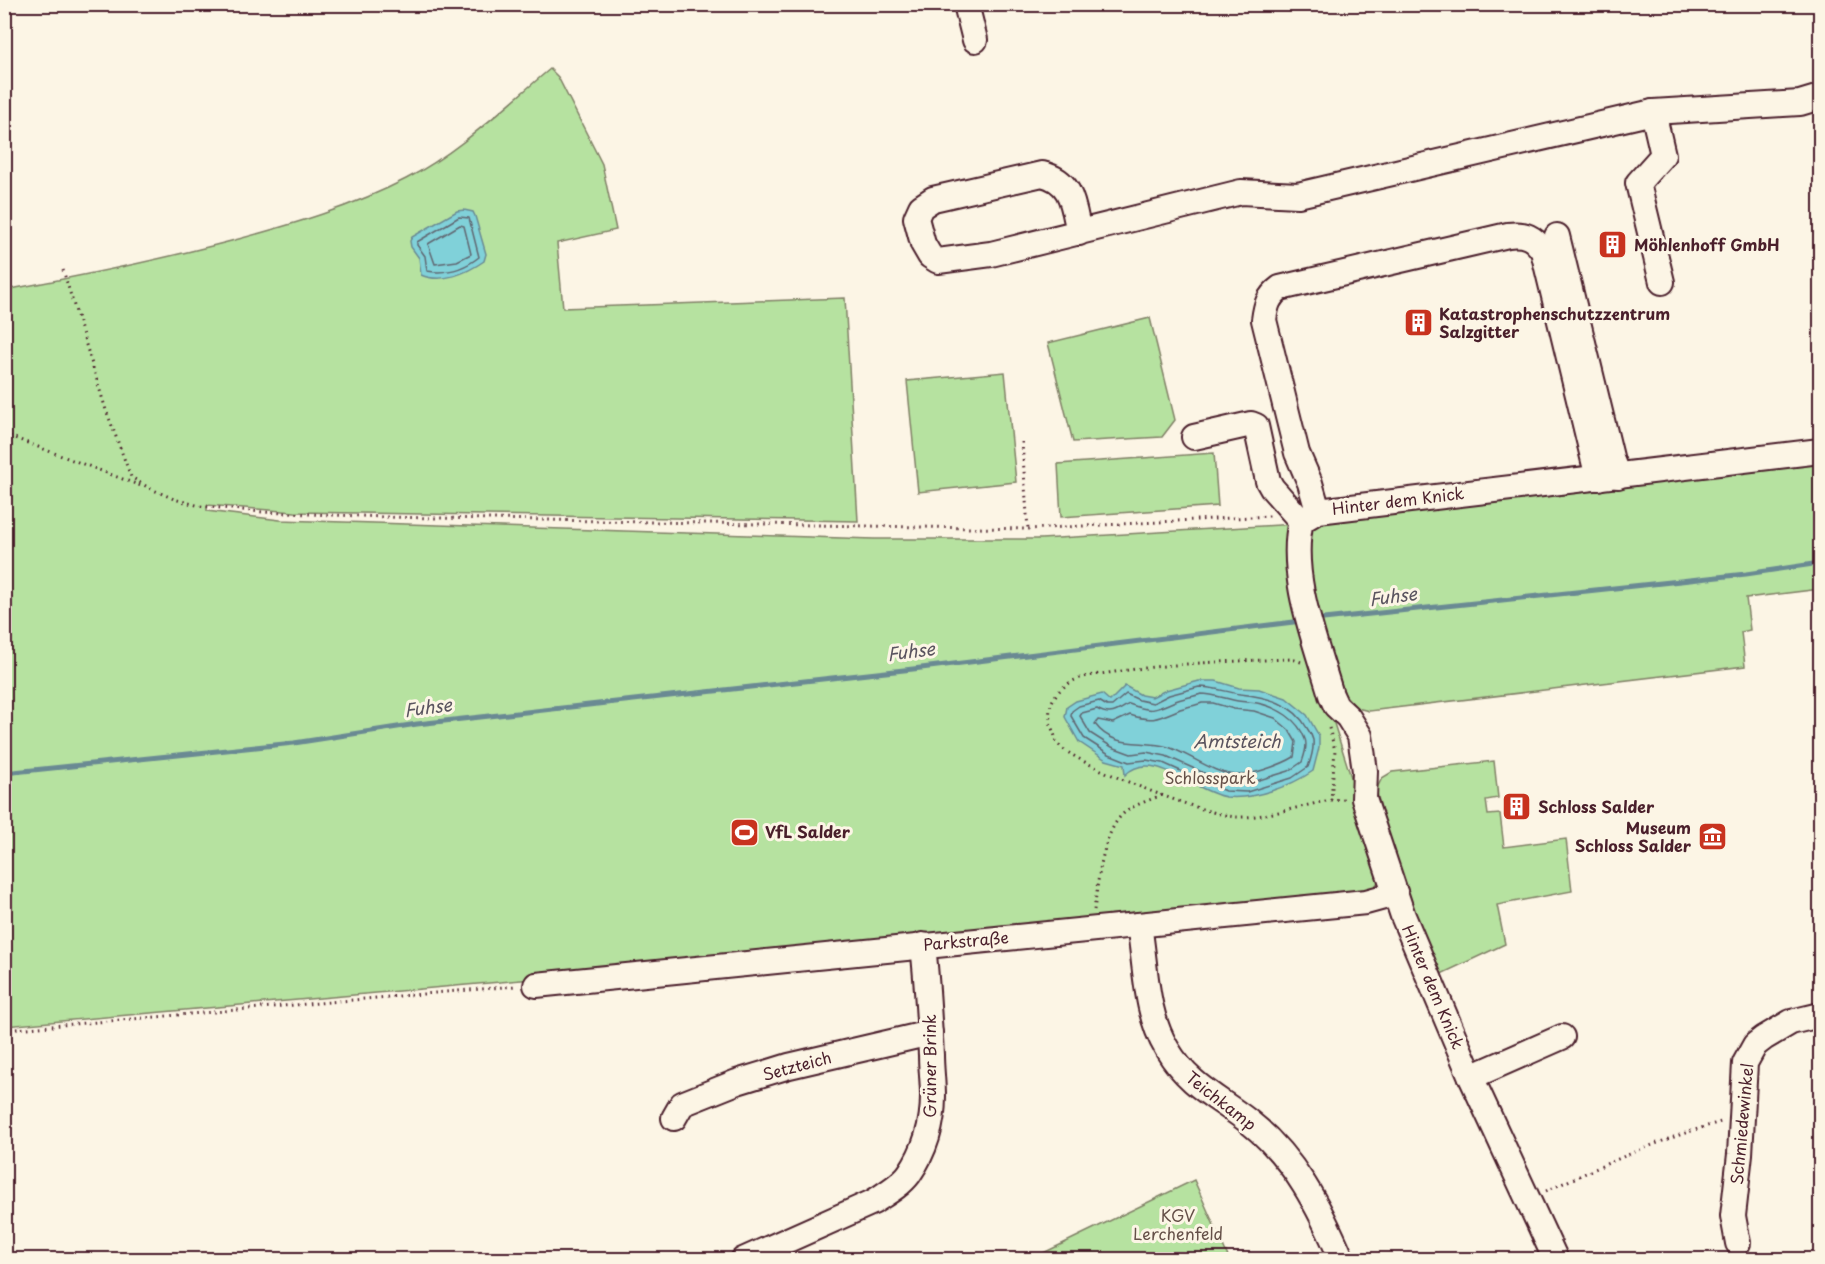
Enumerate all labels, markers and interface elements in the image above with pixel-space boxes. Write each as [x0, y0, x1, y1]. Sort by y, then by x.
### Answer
building icon: Möhlenhoff GmbH [1597, 229, 1629, 261]
place label: Möhlenhoff GmbH [1634, 232, 1780, 256]
place label: Katastrophenschutzzentrum Salzgitter [1439, 301, 1670, 343]
building icon: Katastrophenschutzzentrum Salzgitter [1402, 307, 1434, 339]
street label: Hinter dem Knick [1330, 480, 1466, 520]
water label: Fuhse [1367, 579, 1420, 612]
water label: Fuhse [885, 634, 938, 667]
water label: Fuhse [402, 690, 455, 723]
water label: Amtsteich [1193, 727, 1281, 754]
park label: Schlosspark [1164, 765, 1256, 789]
building icon: Schloss Salder [1501, 791, 1533, 823]
place label: Schloss Salder [1538, 794, 1655, 818]
place label: Museum Schloss Salder [1575, 815, 1692, 857]
sports icon: VfL Salder [728, 816, 760, 848]
place label: VfL Salder [765, 819, 851, 843]
museum icon: Museum Schloss Salder [1696, 821, 1728, 853]
street label: Hinter dem Knick [1397, 921, 1471, 1053]
street label: Parkstraße [922, 924, 1010, 956]
street label: Grüner Brink [917, 1014, 941, 1118]
street label: Setzteich [760, 1044, 834, 1086]
street label: Schmiedewinkel [1724, 1062, 1758, 1186]
street label: Teichkamp [1181, 1065, 1262, 1136]
park label: KGV Lerchenfeld [1133, 1203, 1223, 1245]

